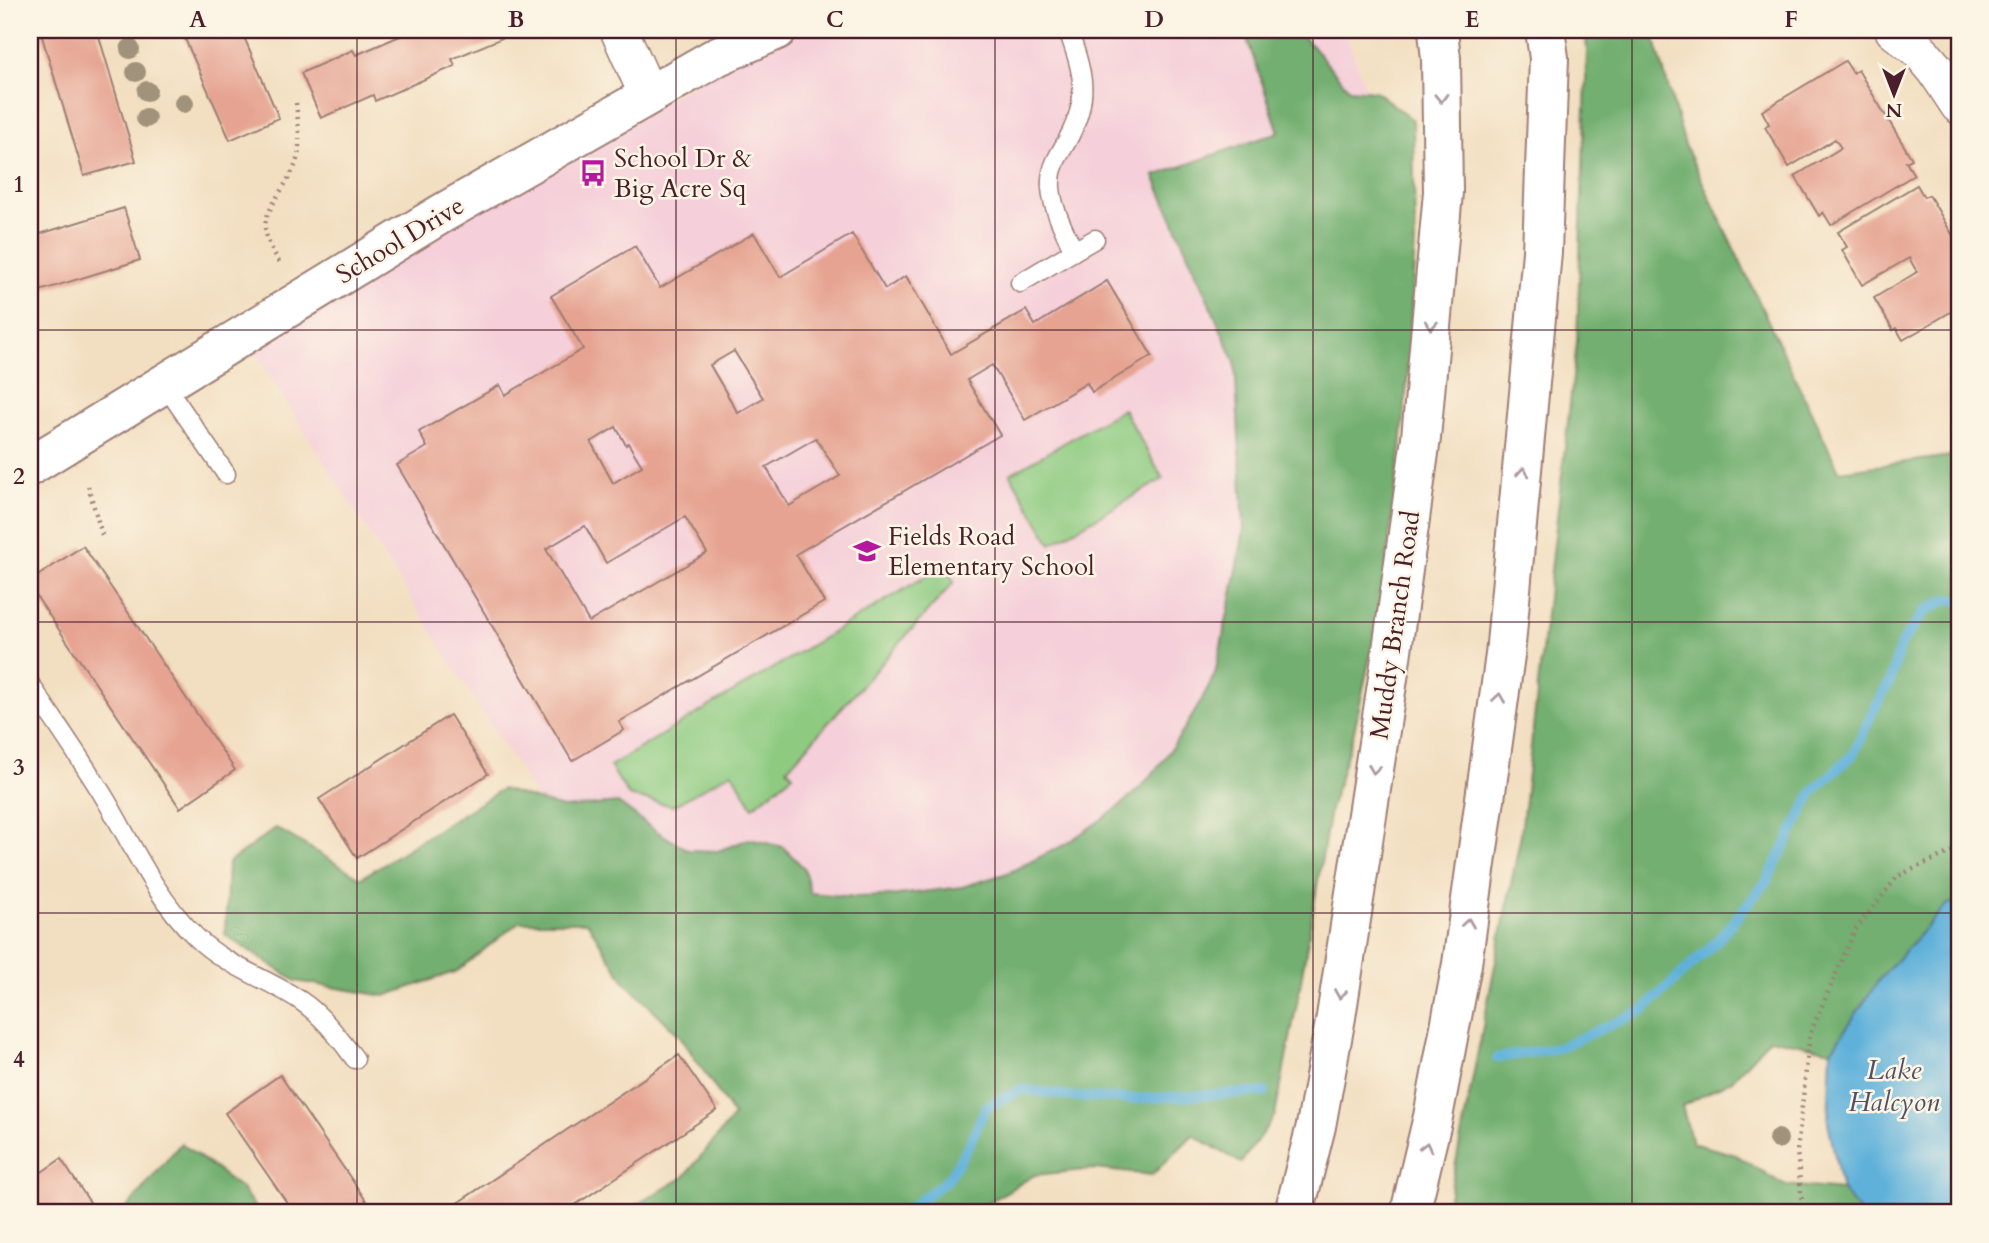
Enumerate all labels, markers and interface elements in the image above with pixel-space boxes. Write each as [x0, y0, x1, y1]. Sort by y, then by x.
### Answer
text: A [189, 4, 207, 35]
text: B [508, 4, 524, 35]
text: C [826, 4, 844, 35]
text: D [1144, 4, 1164, 35]
text: E [1465, 4, 1479, 35]
text: F [1784, 4, 1798, 35]
north arrow [1860, 60, 1930, 130]
one-way arrow [1433, 93, 1449, 104]
text: N [1885, 97, 1902, 123]
place label: School Dr & Big Acre Sq [614, 141, 752, 206]
bus stop icon: School Dr & Big Acre Sq [578, 158, 608, 188]
text: 1 [13, 169, 25, 200]
street label: School Drive [329, 188, 471, 292]
one-way arrow [1424, 320, 1439, 331]
text: 2 [13, 461, 25, 492]
one-way arrow [1515, 466, 1530, 477]
street label: Muddy Branch Road [1362, 508, 1428, 742]
place label: Fields Road Elementary School [888, 519, 1095, 584]
school or university icon: Fields Road Elementary School [852, 536, 882, 566]
one-way arrow [1491, 692, 1506, 704]
text: 3 [13, 752, 25, 783]
one-way arrow [1367, 763, 1382, 775]
one-way arrow [1460, 918, 1475, 929]
one-way arrow [1333, 988, 1348, 1000]
text: 4 [13, 1044, 25, 1075]
water label: Lake Halcyon [1848, 1051, 1940, 1121]
one-way arrow [1418, 1141, 1432, 1153]

